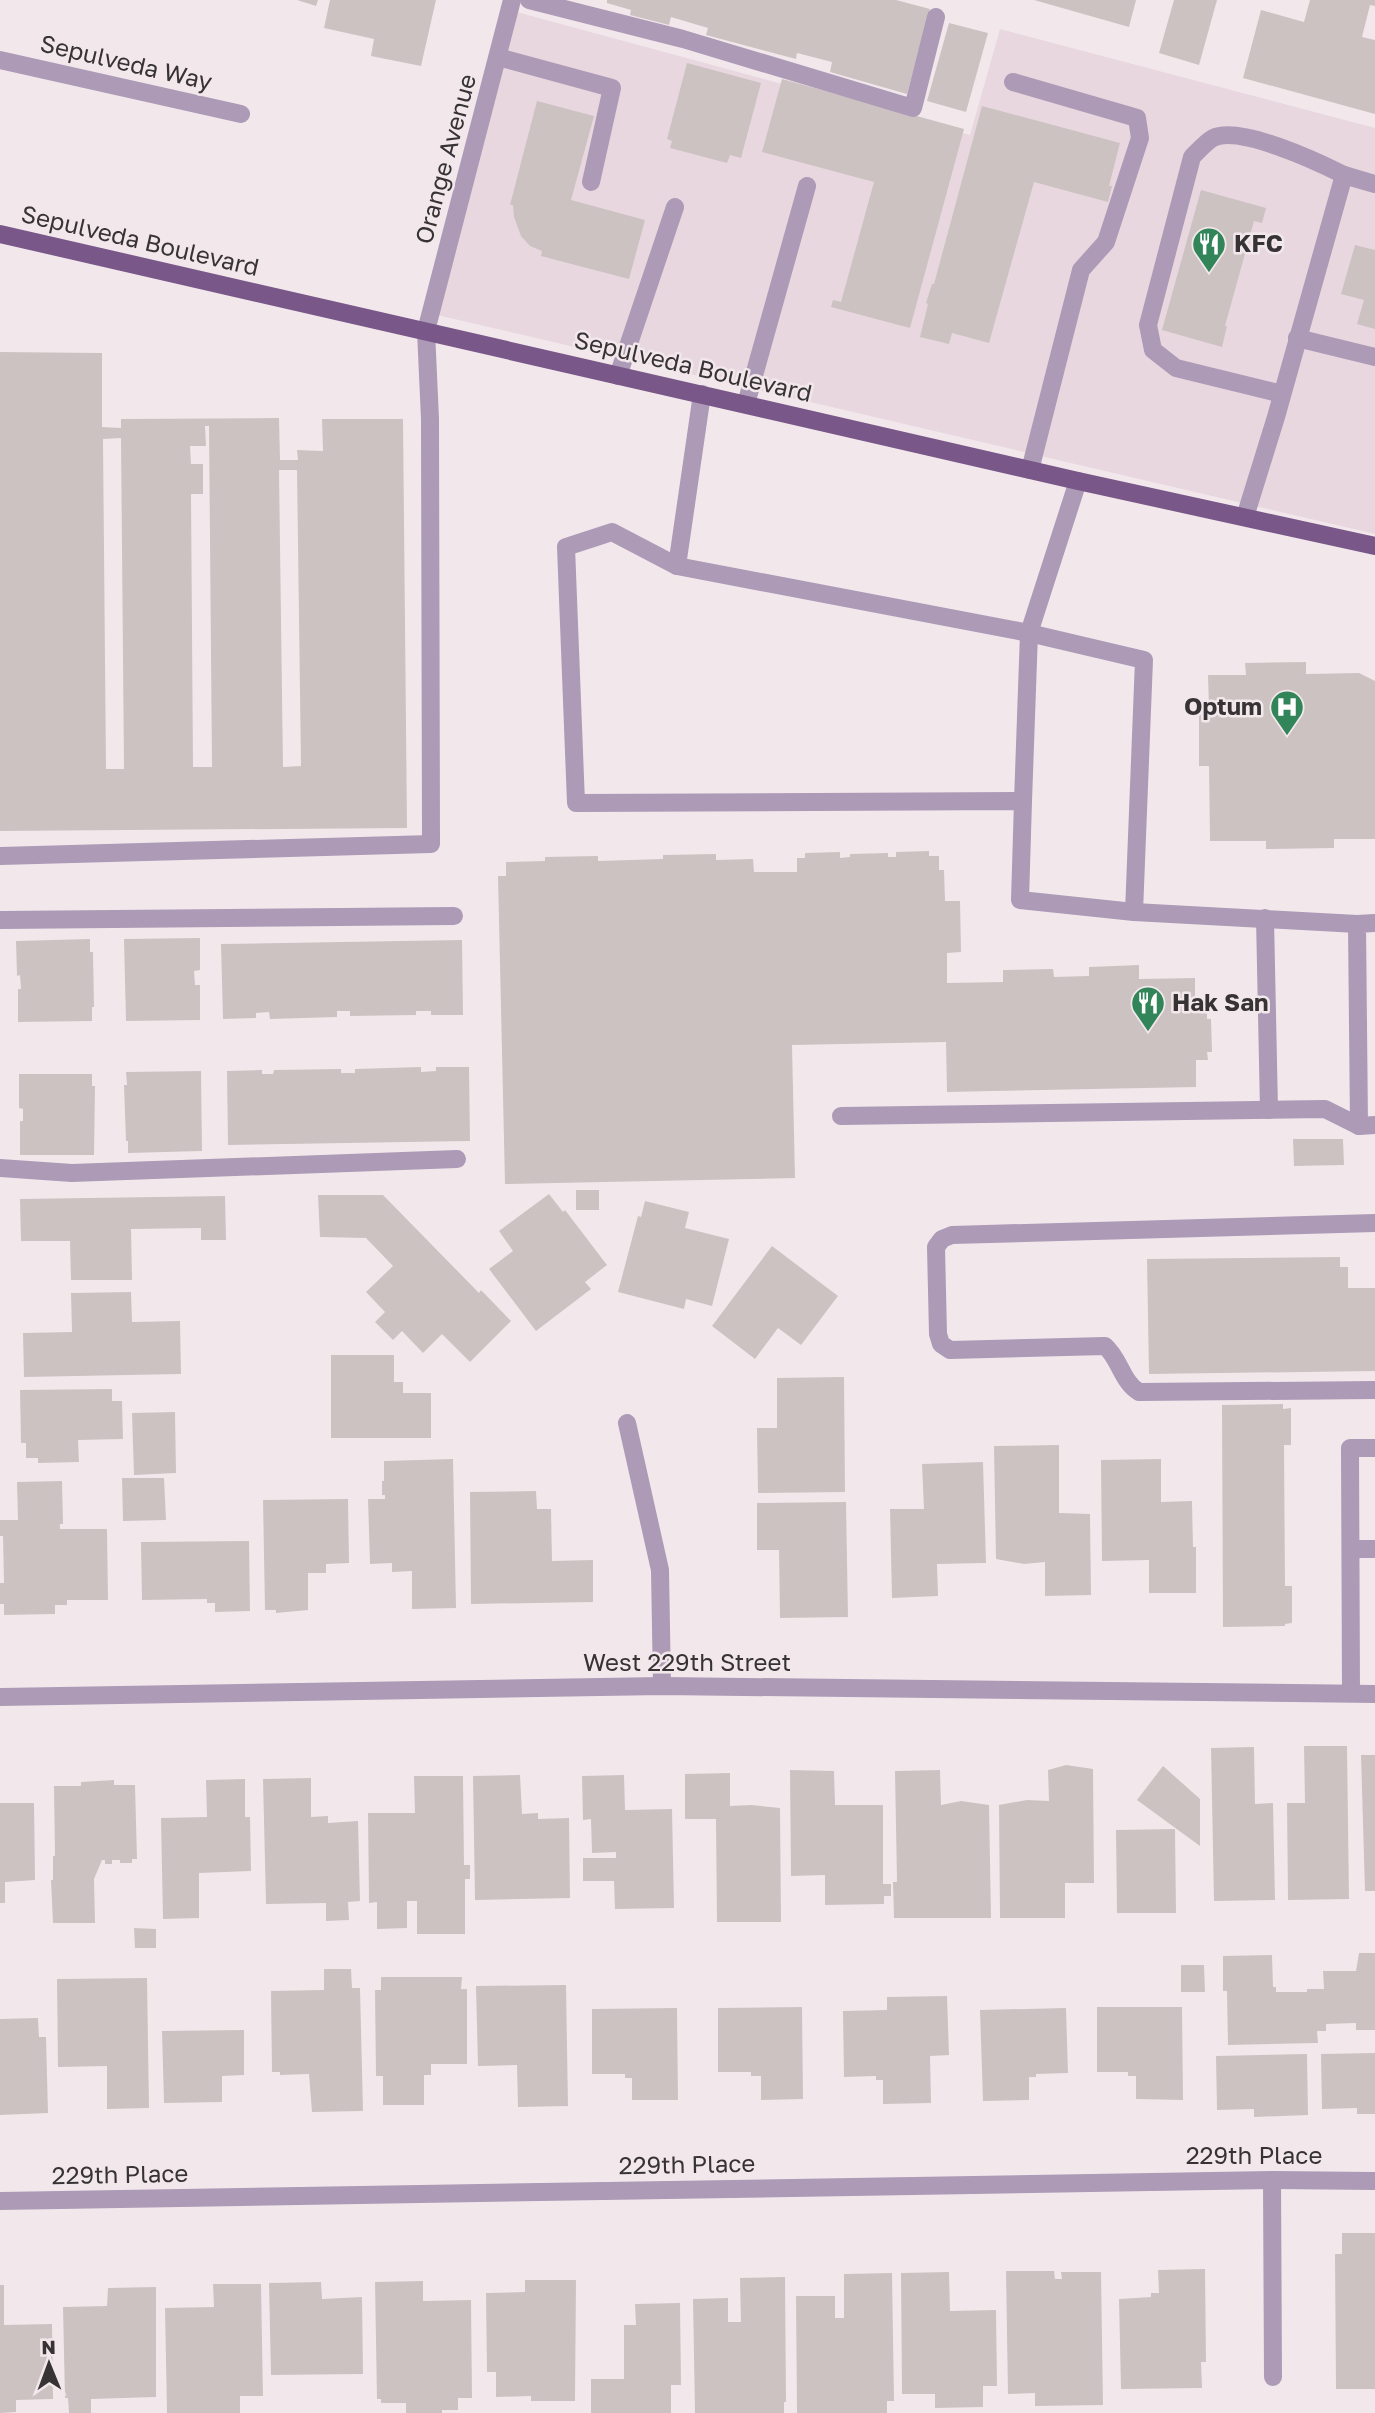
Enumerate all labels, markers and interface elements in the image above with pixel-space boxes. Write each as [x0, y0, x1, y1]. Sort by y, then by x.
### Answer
street label: Sepulveda Way [38, 28, 215, 95]
street label: Orange Avenue [408, 71, 481, 247]
street label: Sepulveda Boulevard [19, 198, 262, 281]
restaurant icon: KFC [1190, 225, 1228, 274]
place label: KFC [1234, 228, 1283, 257]
street label: Sepulveda Boulevard [572, 324, 815, 407]
hospital icon: Optum [1268, 688, 1306, 737]
place label: Optum [1184, 691, 1262, 720]
restaurant icon: Hak San [1129, 984, 1167, 1033]
place label: Hak San [1172, 987, 1269, 1016]
street label: West 229th Street [583, 1647, 791, 1676]
street label: 229th Place [1186, 2140, 1322, 2169]
street label: 229th Place [618, 2148, 756, 2179]
street label: 229th Place [51, 2158, 189, 2189]
north arrow [14, 2329, 84, 2399]
text: N [41, 2335, 56, 2358]

